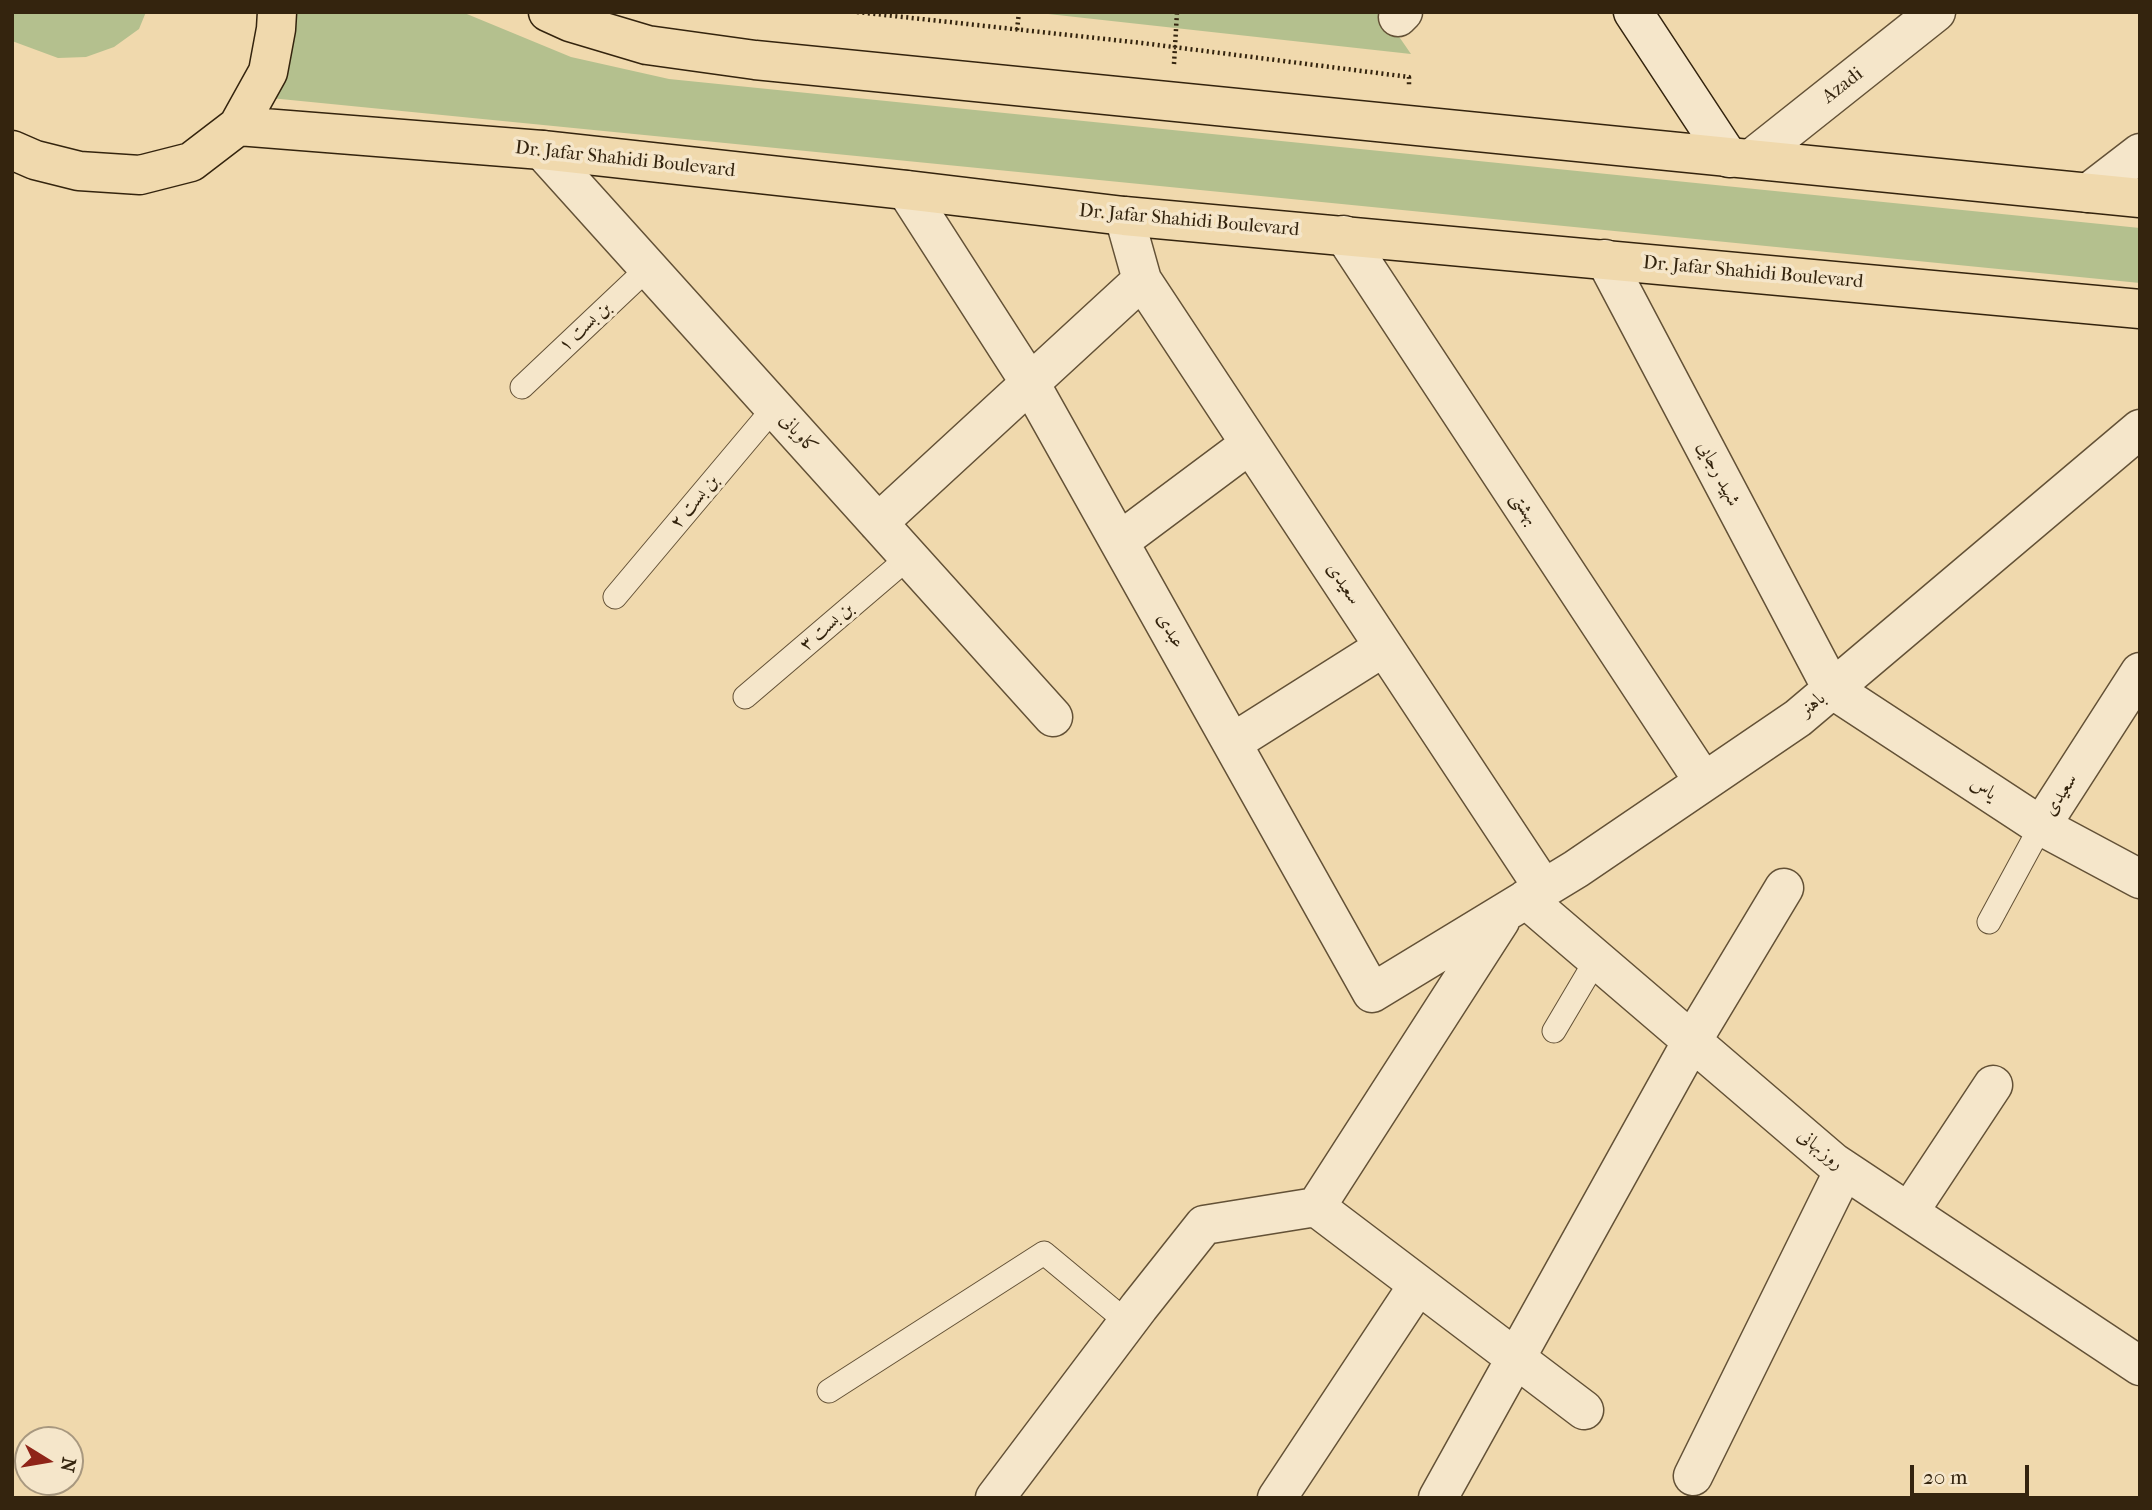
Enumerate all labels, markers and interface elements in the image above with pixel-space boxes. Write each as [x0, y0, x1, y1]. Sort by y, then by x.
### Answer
street label: Azadi [1818, 63, 1868, 109]
street label: Dr. Jafar Shahidi Boulevard [514, 137, 736, 183]
street label: Dr. Jafar Shahidi Boulevard [1078, 200, 1300, 242]
street label: Dr. Jafar Shahidi Boulevard [1642, 252, 1864, 294]
street label: بن بست ۱ [554, 297, 616, 357]
street label: کاویانی [774, 409, 822, 459]
street label: شهید رجایی [1691, 438, 1745, 510]
street label: بن بست ۲ [666, 470, 724, 534]
street label: بهشتی [1505, 488, 1543, 530]
street label: سعیدی [1321, 559, 1365, 609]
street label: بن بست ۳ [795, 597, 859, 657]
street label: عبدی [1151, 609, 1189, 653]
street label: باهنر [1795, 688, 1831, 722]
street label: سعیدی [2039, 770, 2083, 820]
street label: یاس [1966, 772, 2000, 806]
street label: روزبهانی [1792, 1125, 1848, 1175]
north arrow [14, 1426, 84, 1496]
scale bar [1914, 1450, 2033, 1494]
text: N [55, 1455, 80, 1474]
text: 20 m [1923, 1465, 1967, 1489]

